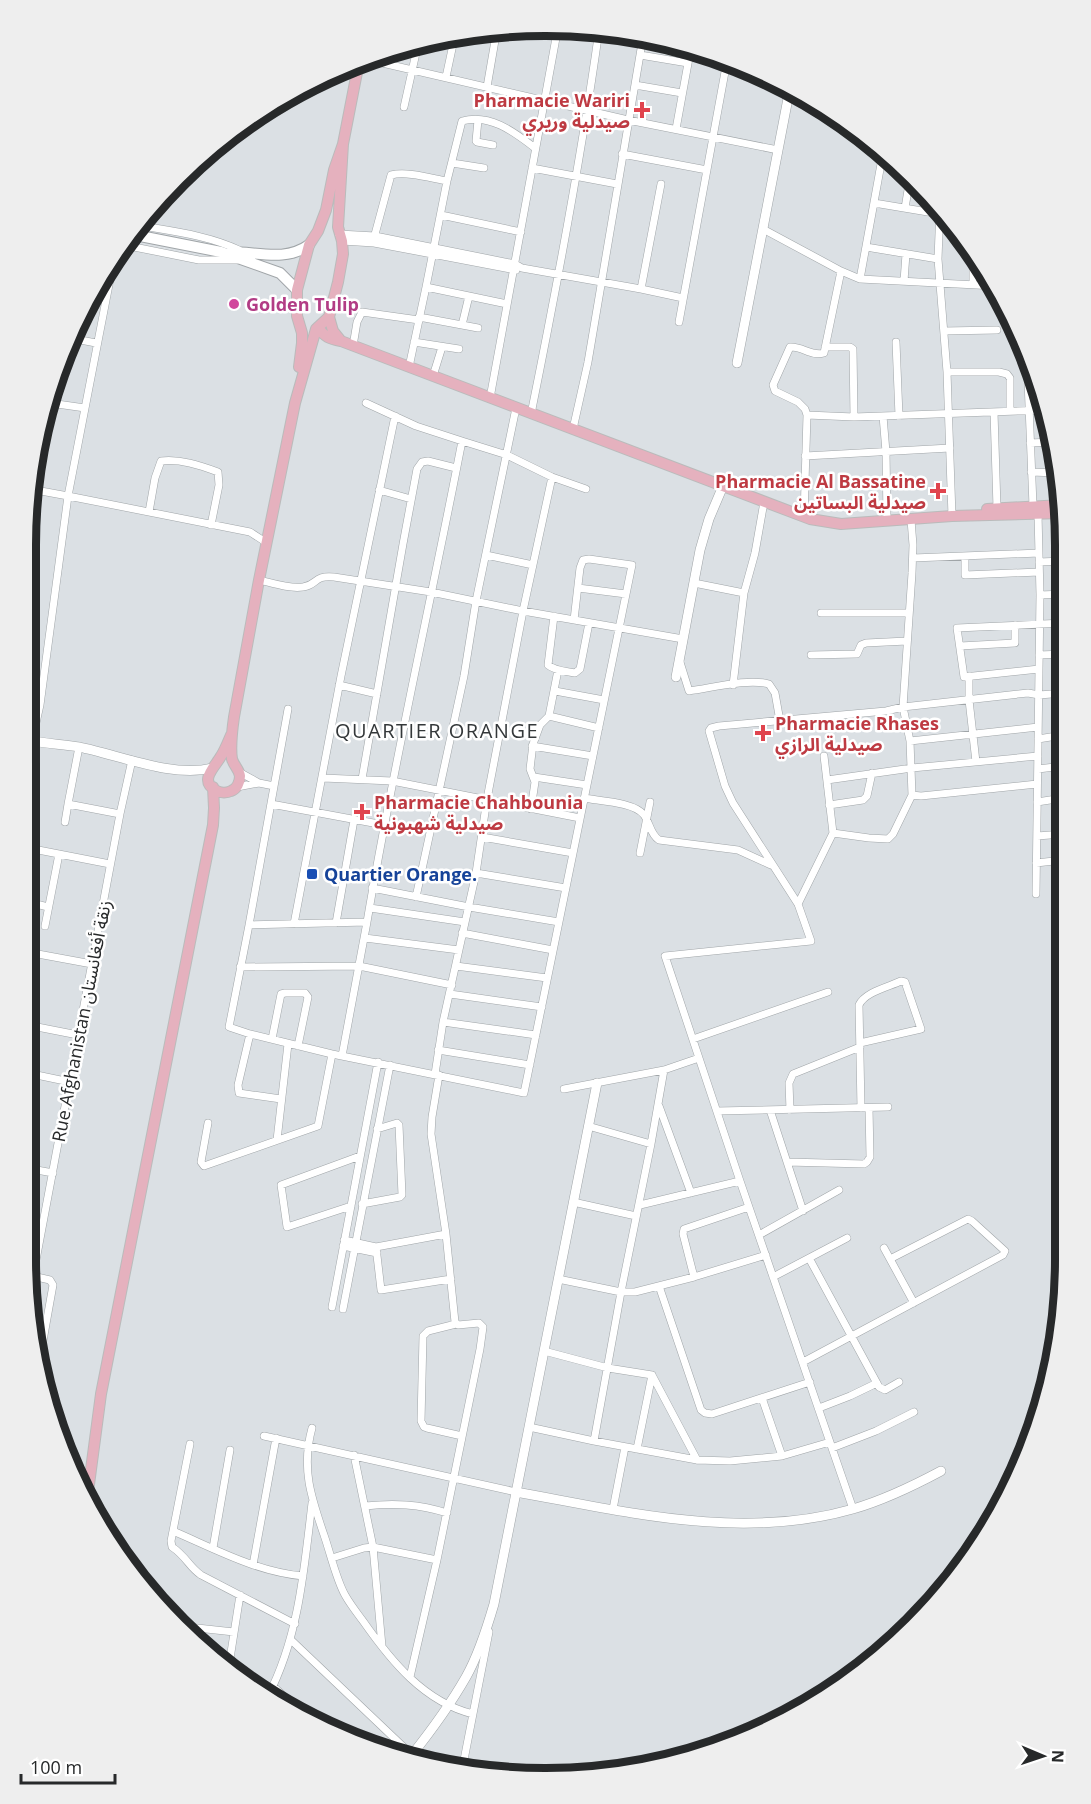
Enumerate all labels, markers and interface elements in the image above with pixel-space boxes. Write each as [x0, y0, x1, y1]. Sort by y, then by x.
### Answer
place label: Pharmacie Wariri صيدلية وريري [474, 88, 630, 136]
marker: Pharmacie Wariri صيدلية وريري [635, 103, 649, 117]
place label: Golden Tulip [246, 292, 359, 316]
marker: Golden Tulip [227, 297, 241, 311]
place label: Pharmacie Al Bassatine صيدلية البساتين [715, 469, 926, 514]
marker: Pharmacie Al Bassatine صيدلية البساتين [931, 484, 945, 498]
place label: Pharmacie Rhases صيدلية الرازي [775, 711, 939, 759]
district label: QUARTIER ORANGE [335, 717, 539, 744]
marker: Pharmacie Rhases صيدلية الرازي [756, 726, 770, 740]
place label: Pharmacie Chahbounia صيدلية شهبونية [374, 790, 583, 835]
marker: Pharmacie Chahbounia صيدلية شهبونية [355, 805, 369, 819]
place label: Quartier Orange. [324, 862, 477, 886]
marker: Quartier Orange. [305, 867, 319, 881]
street label: Rue Afghanistan زنقة أفغانستان [46, 898, 116, 1144]
north arrow [1013, 1726, 1073, 1786]
scale bar [21, 1747, 116, 1785]
text: N [1047, 1750, 1069, 1763]
text: 100 m [30, 1755, 82, 1779]

